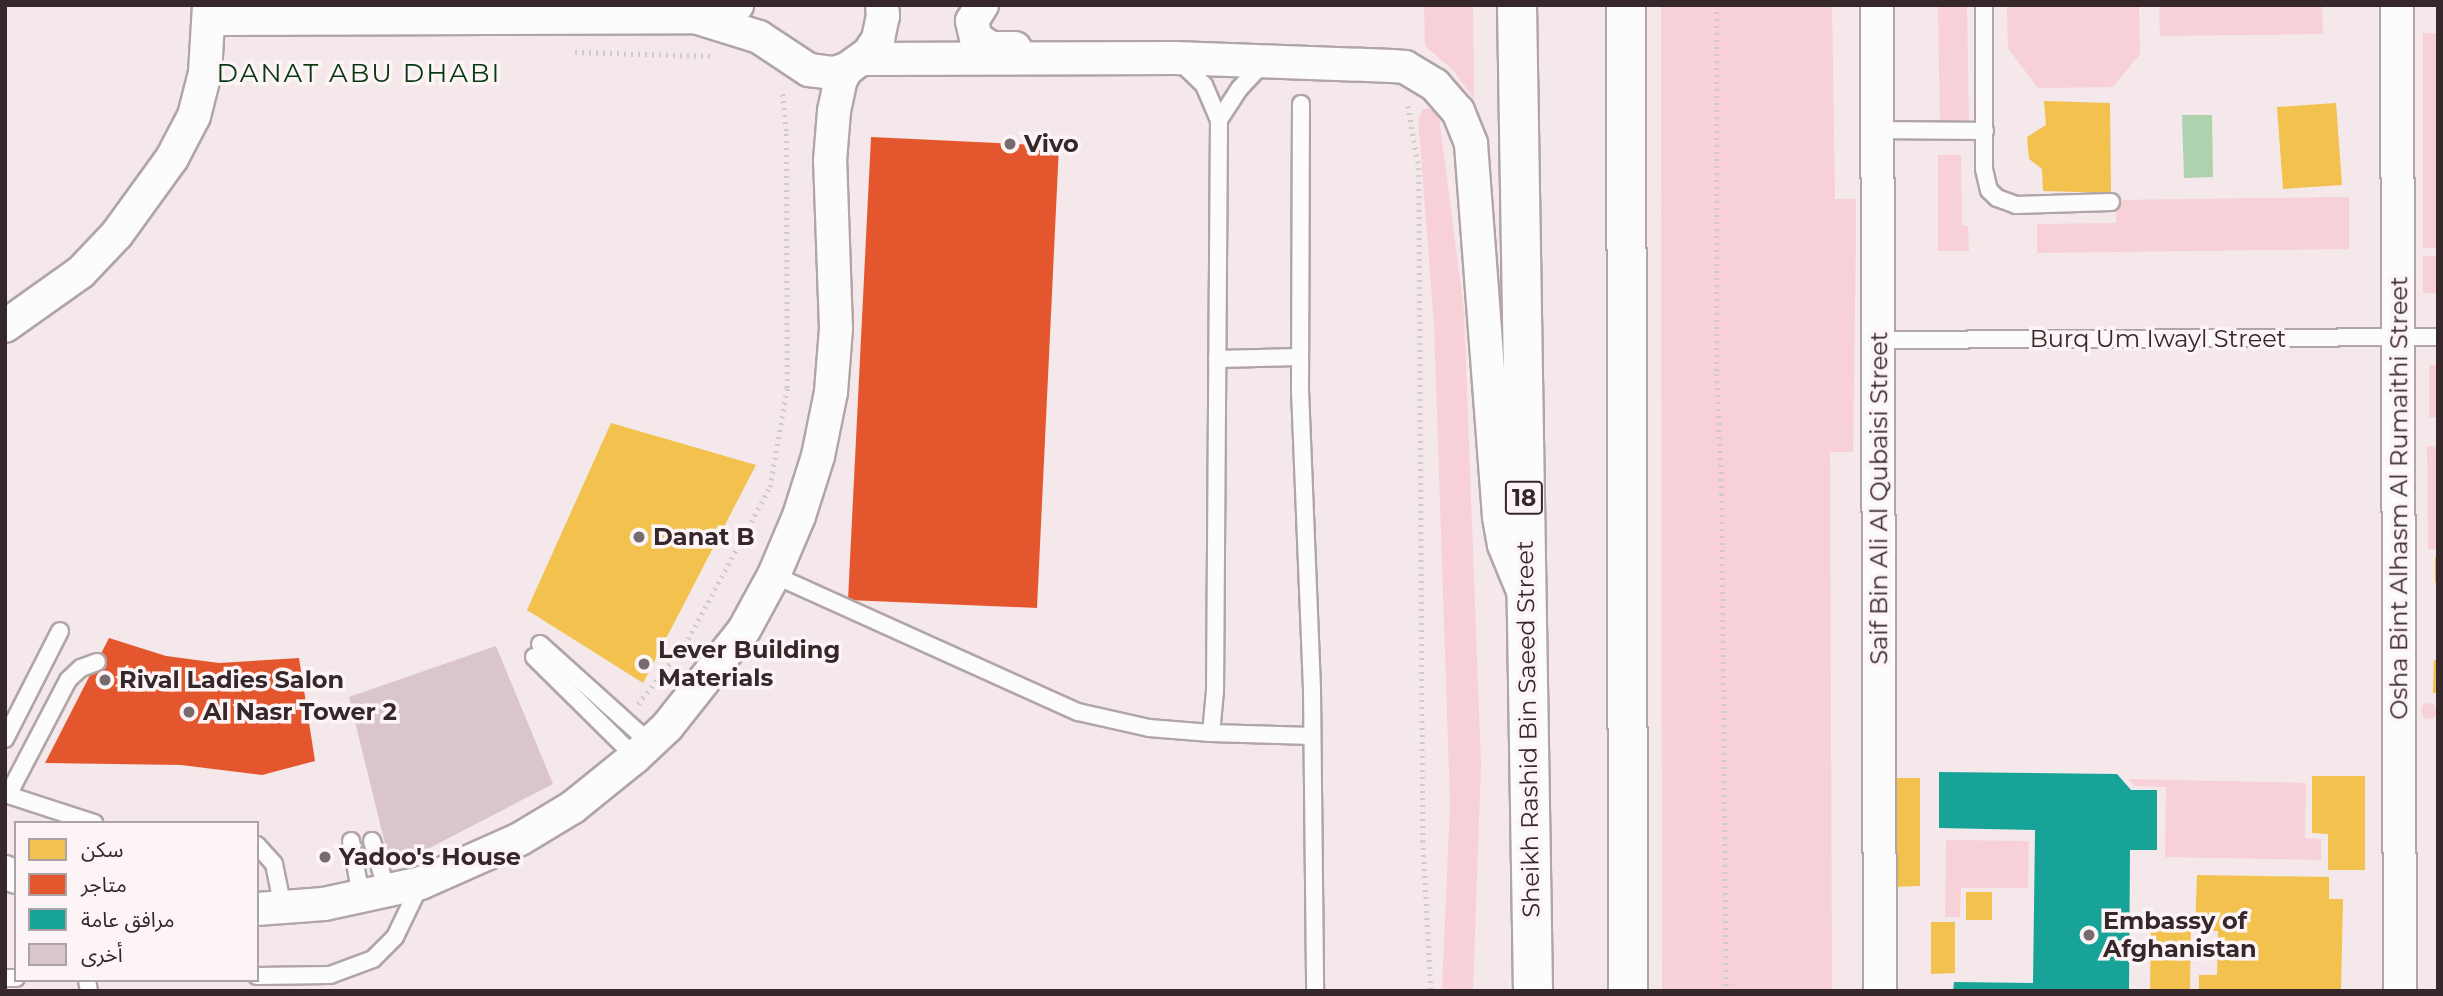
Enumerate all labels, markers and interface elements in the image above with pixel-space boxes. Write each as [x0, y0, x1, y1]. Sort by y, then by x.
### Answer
district label: DANAT ABU DHABI [218, 58, 500, 90]
place label: Vivo [1024, 130, 1079, 158]
marker: Vivo [1002, 136, 1018, 152]
street label: Osha Bint Alhasm Al Rumaithi Street [2385, 276, 2413, 720]
street label: Burq Um Iwayl Street [2030, 325, 2286, 353]
street label: Saif Bin Ali Al Qubaisi Street [1865, 331, 1893, 665]
road number: 18 [1505, 478, 1543, 518]
place label: Danat B [653, 523, 755, 551]
marker: Danat B [631, 529, 647, 545]
street label: Sheikh Rashid Bin Saeed Street [1510, 540, 1546, 918]
place label: Lever Building Materials [658, 636, 840, 692]
marker: Lever Building Materials [636, 656, 652, 672]
place label: Rival Ladies Salon [119, 666, 344, 694]
marker: Rival Ladies Salon [97, 672, 113, 688]
place label: Al Nasr Tower 2 [203, 698, 397, 726]
marker: Al Nasr Tower 2 [181, 704, 197, 720]
legend [14, 821, 259, 982]
text: سكن [81, 837, 123, 862]
place label: Yadoo's House [339, 843, 521, 871]
marker: Yadoo's House [317, 849, 333, 865]
text: متاجر [81, 872, 127, 897]
text: مرافق عامة [81, 907, 175, 932]
place label: Embassy of Afghanistan [2103, 907, 2257, 963]
marker: Embassy of Afghanistan [2081, 927, 2097, 943]
text: أخرى [81, 942, 123, 967]

